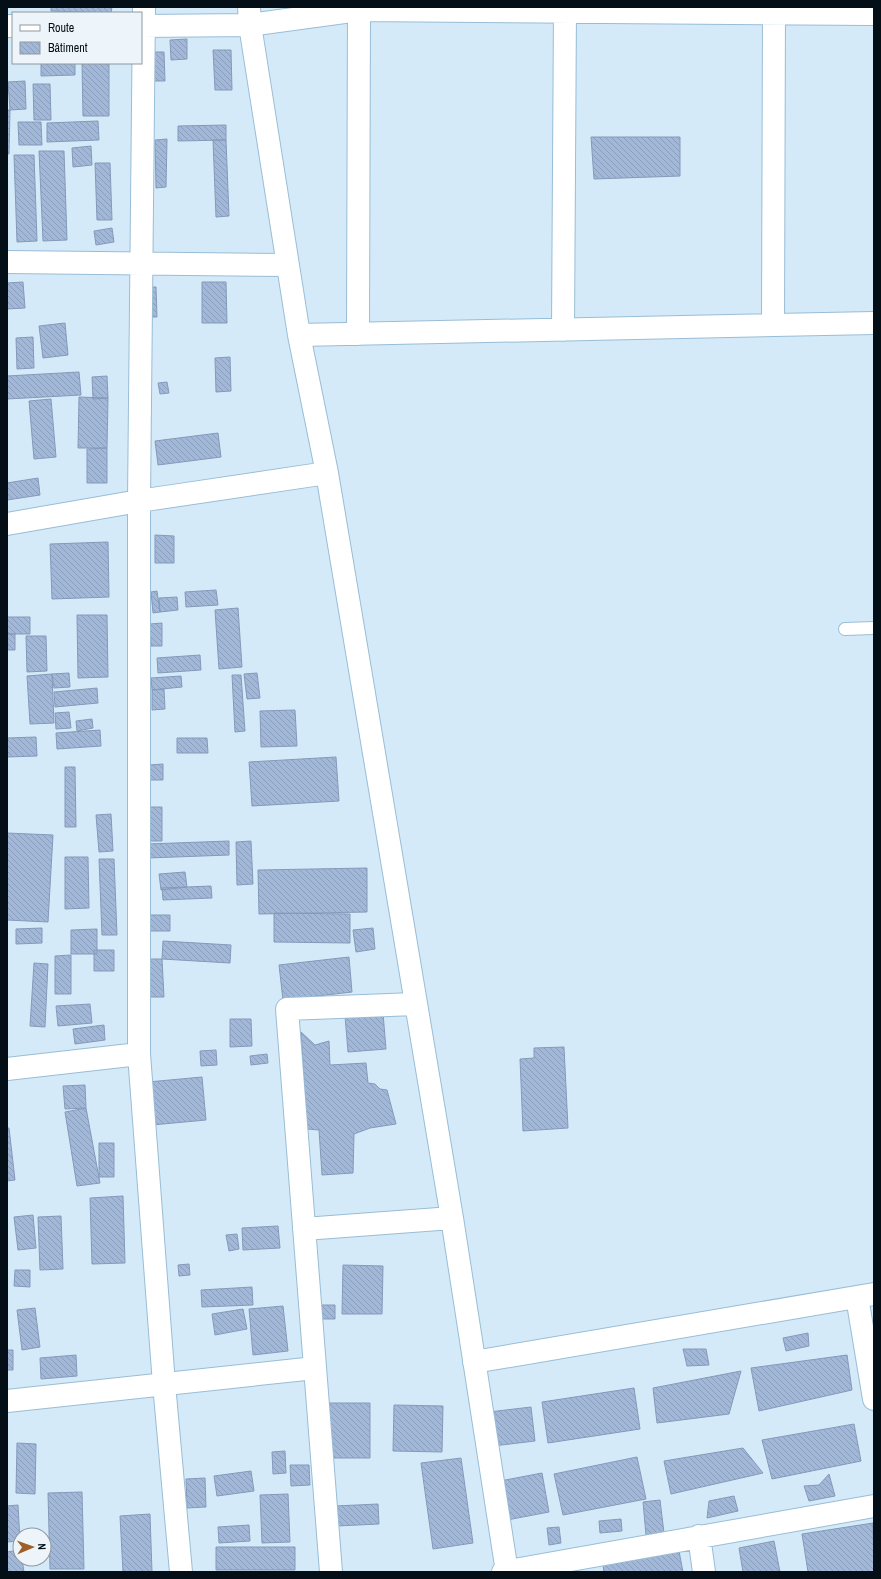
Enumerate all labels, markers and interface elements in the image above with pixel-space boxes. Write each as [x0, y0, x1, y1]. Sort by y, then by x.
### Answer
legend [12, 12, 142, 64]
text: Route [48, 20, 74, 36]
text: Bâtiment [48, 40, 88, 56]
north arrow [12, 1527, 52, 1567]
text: N [35, 1543, 49, 1550]

